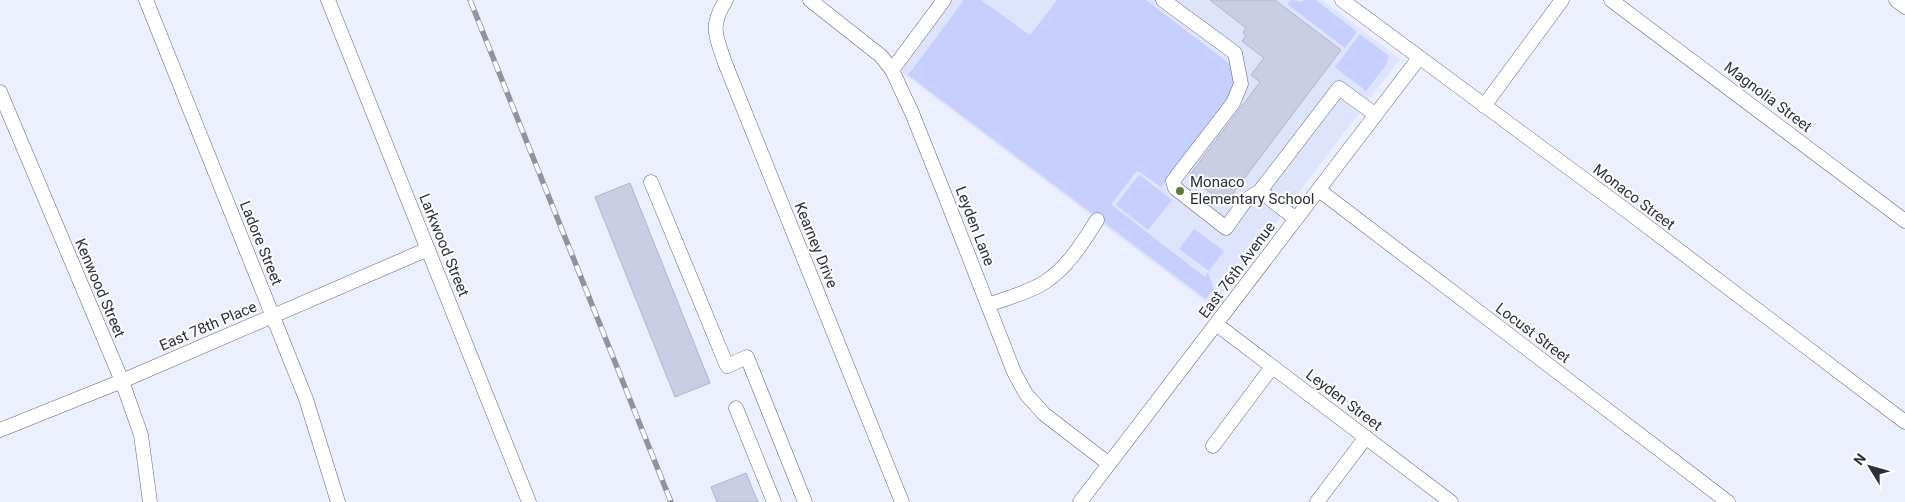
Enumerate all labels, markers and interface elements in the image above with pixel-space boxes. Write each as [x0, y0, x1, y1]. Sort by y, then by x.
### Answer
street label: Magnolia Street [1721, 58, 1816, 136]
street label: Monaco Street [1590, 160, 1679, 234]
place label: Monaco Elementary School [1190, 173, 1314, 208]
street label: Leyden Lane [952, 184, 998, 268]
marker: Monaco Elementary School [1174, 185, 1186, 197]
street label: Larkwood Street [415, 191, 473, 299]
street label: Ladore Street [236, 198, 286, 288]
street label: Kearney Drive [791, 199, 841, 291]
street label: East 76th Avenue [1195, 218, 1279, 322]
street label: Kenwood Street [71, 236, 129, 340]
street label: East 78th Place [157, 297, 259, 355]
street label: Locust Street [1492, 299, 1574, 367]
street label: Leyden Street [1302, 365, 1386, 435]
north arrow [1845, 442, 1895, 492]
text: N [1850, 450, 1869, 468]

